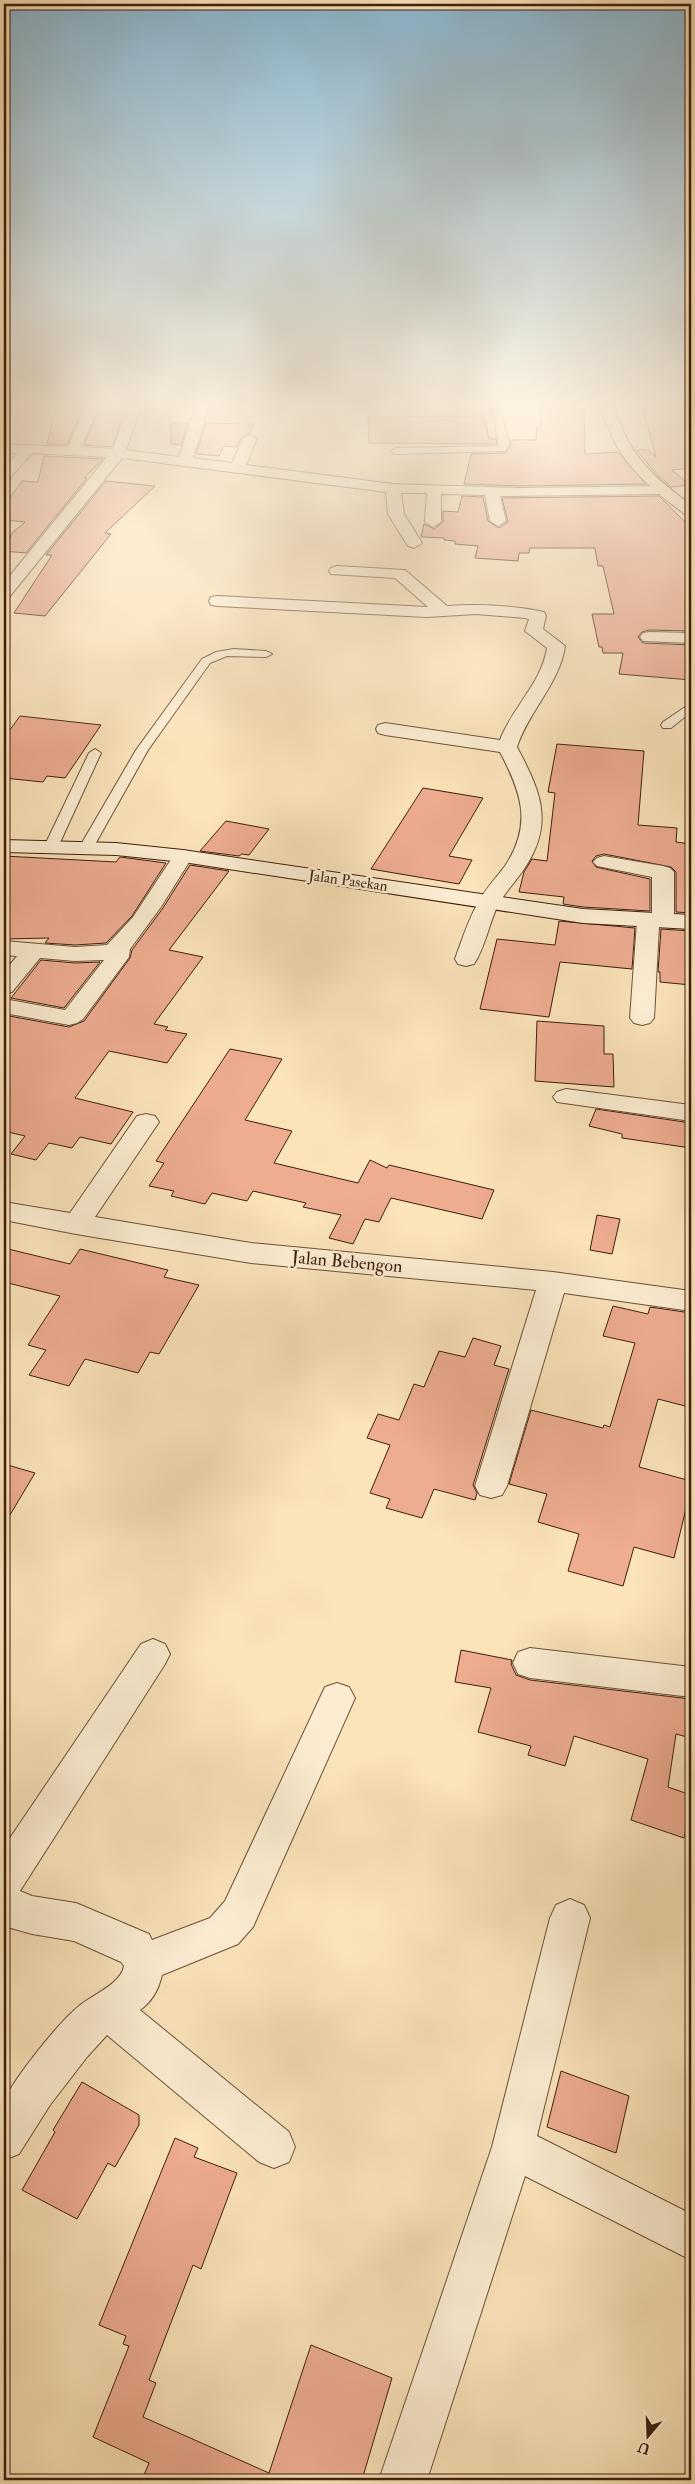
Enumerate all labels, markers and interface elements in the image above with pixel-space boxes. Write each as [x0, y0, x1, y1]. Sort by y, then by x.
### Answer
street label: Jalan Pasekan [306, 866, 389, 897]
street label: Jalan Bebengon [290, 1246, 403, 1278]
north arrow [622, 2412, 672, 2462]
text: U [635, 2438, 652, 2458]

